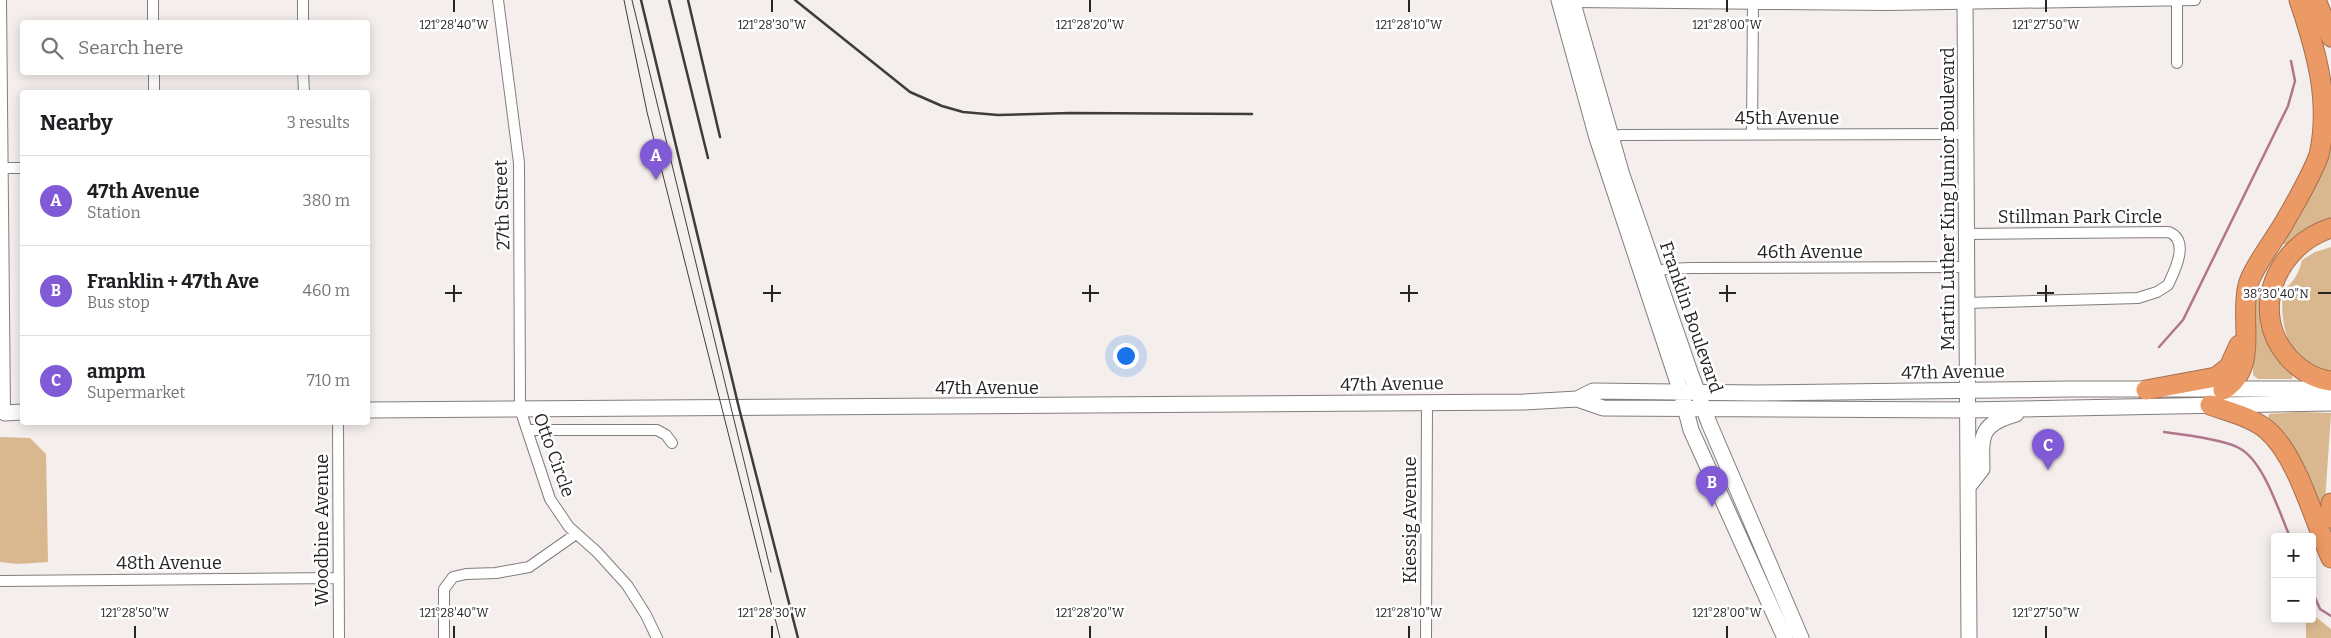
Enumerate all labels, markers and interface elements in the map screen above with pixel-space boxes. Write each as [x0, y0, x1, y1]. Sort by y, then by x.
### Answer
text: 121°28'40"W [420, 18, 489, 32]
text: 121°28'30"W [738, 18, 807, 32]
text: 121°28'20"W [1056, 18, 1125, 32]
text: 121°28'10"W [1376, 18, 1443, 32]
text: 121°28'00"W [1692, 18, 1762, 32]
text: 121°27'50"W [2012, 18, 2080, 32]
search box [20, 20, 370, 75]
icon: search [38, 34, 66, 62]
text: Search here [78, 36, 183, 59]
street label: Martin Luther King Junior Boulevard [1937, 47, 1959, 351]
street label: 45th Avenue [1735, 107, 1839, 129]
text: Nearby [40, 110, 113, 136]
text: 3 results [287, 113, 350, 132]
pin: A [640, 139, 672, 180]
street label: 27th Street [489, 159, 515, 251]
text: 47th Avenue [87, 180, 199, 203]
text: A [50, 191, 62, 210]
text: 380 m [303, 191, 350, 210]
text: Station [87, 203, 141, 222]
street label: Stillman Park Circle [1998, 206, 2162, 228]
street label: Franklin Boulevard [1655, 238, 1727, 396]
street label: 46th Avenue [1757, 241, 1863, 263]
text: Franklin + 47th Ave [87, 270, 259, 293]
text: B [51, 281, 61, 300]
text: 460 m [303, 281, 350, 300]
text: 38°30'40"N [2243, 287, 2309, 301]
text: Bus stop [87, 293, 150, 312]
your location [1113, 343, 1139, 369]
text: ampm [87, 360, 145, 383]
street label: 47th Avenue [1901, 360, 2005, 384]
text: C [51, 371, 61, 390]
text: 710 m [307, 371, 350, 390]
street label: 47th Avenue [1340, 372, 1444, 396]
street label: 47th Avenue [935, 377, 1039, 399]
text: Supermarket [87, 383, 185, 402]
street label: Otto Circle [529, 410, 579, 500]
pin: C [2032, 429, 2064, 470]
street label: Woodbine Avenue [311, 454, 333, 606]
street label: Kiessig Avenue [1399, 456, 1421, 584]
pin: B [1696, 466, 1728, 507]
map controls [2271, 533, 2316, 623]
button: + [2271, 533, 2316, 578]
street label: 48th Avenue [116, 552, 222, 574]
button: − [2271, 578, 2316, 623]
text: 121°28'50"W [101, 606, 170, 620]
text: 121°28'40"W [420, 606, 489, 620]
text: 121°28'30"W [738, 606, 807, 620]
text: 121°28'20"W [1056, 606, 1125, 620]
text: 121°28'10"W [1376, 606, 1443, 620]
text: 121°28'00"W [1692, 606, 1762, 620]
text: 121°27'50"W [2012, 606, 2080, 620]

